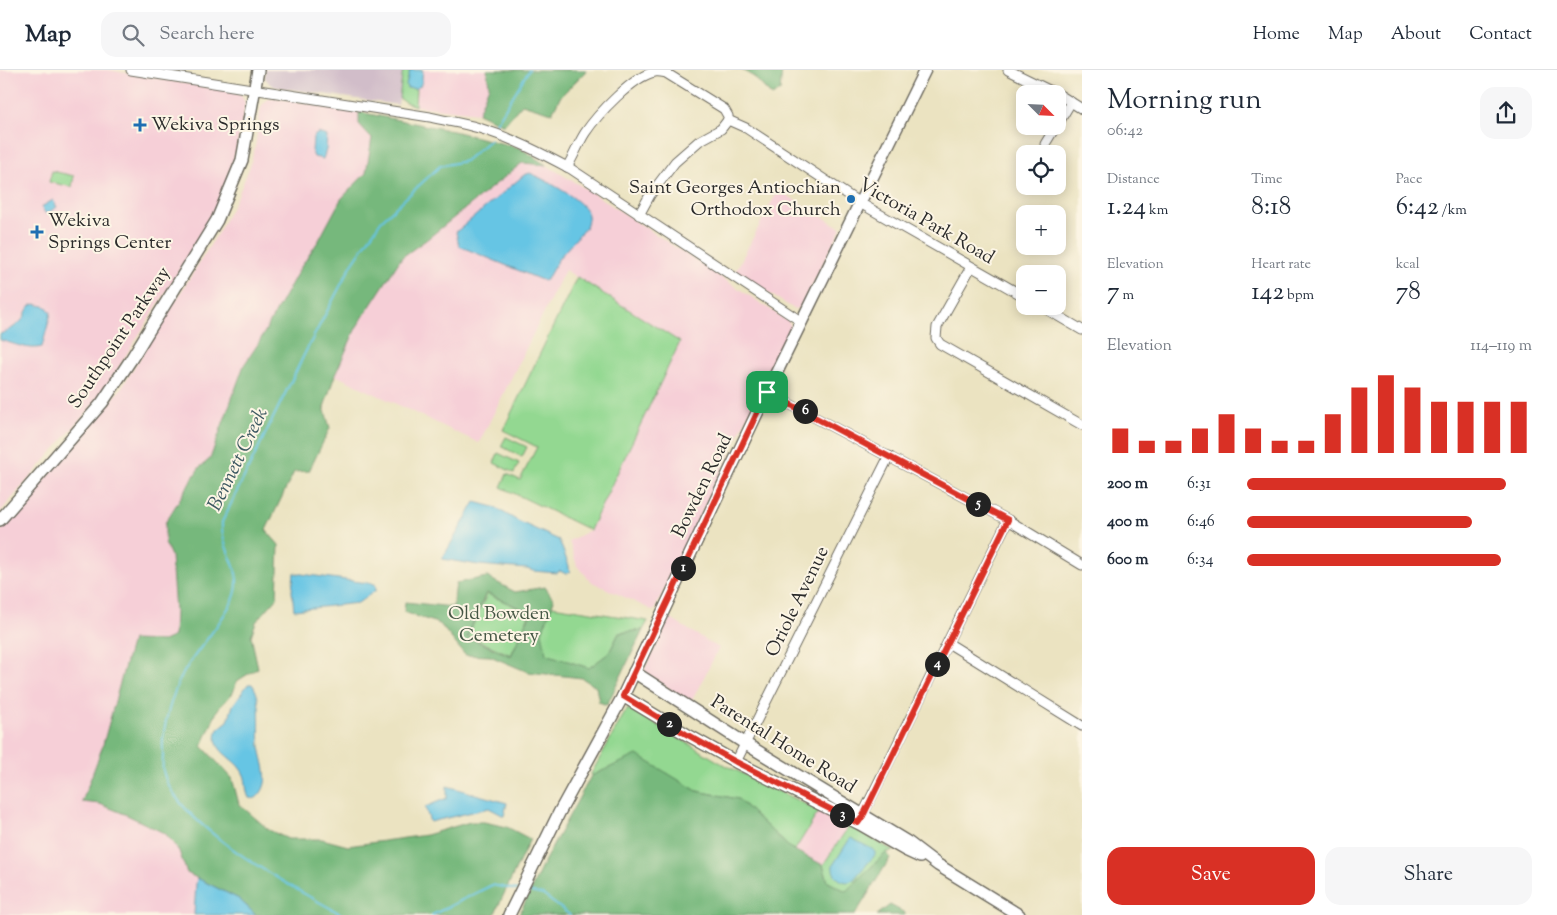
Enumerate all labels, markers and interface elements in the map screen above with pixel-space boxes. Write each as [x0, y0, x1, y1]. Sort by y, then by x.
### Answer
search box [101, 12, 451, 57]
text: Map [25, 18, 71, 52]
icon: search [119, 21, 147, 49]
text: Search here [159, 21, 255, 48]
text: Home [1253, 22, 1300, 48]
text: Map [1328, 22, 1363, 48]
text: About [1391, 22, 1441, 48]
text: Contact [1469, 22, 1532, 48]
text: Morning run [1107, 81, 1262, 121]
north arrow [1016, 85, 1066, 135]
map controls [1016, 85, 1066, 315]
button: share [1480, 87, 1532, 139]
place label: Wekiva Springs [151, 112, 280, 139]
marker: Wekiva Springs [133, 118, 147, 132]
text: 06:42 [1107, 120, 1143, 143]
button: locate [1016, 145, 1066, 195]
text: Distance [1107, 170, 1160, 190]
text: Time [1251, 170, 1282, 190]
text: Pace [1396, 170, 1422, 190]
street label: Victoria Park Road [853, 172, 999, 272]
place label: Saint Georges Antiochian Orthodox Church [629, 175, 841, 224]
text: 1.24 [1107, 190, 1146, 226]
text: 8:18 [1251, 190, 1291, 226]
text: 6:42 [1396, 190, 1439, 226]
marker: Saint Georges Antiochian Orthodox Church [845, 193, 857, 205]
text: km [1146, 201, 1168, 221]
text: /km [1439, 201, 1467, 221]
button: + [1016, 205, 1066, 255]
place label: Wekiva Springs Center [48, 208, 171, 257]
marker: Wekiva Springs Center [30, 225, 44, 239]
text: Elevation [1107, 255, 1164, 275]
text: Heart rate [1251, 255, 1311, 275]
text: kcal [1396, 255, 1420, 275]
street label: Southpoint Parkway [62, 261, 178, 414]
button: − [1016, 265, 1066, 315]
text: 7 [1107, 275, 1120, 311]
text: 142 [1251, 275, 1284, 311]
text: 78 [1396, 275, 1421, 311]
text: m [1120, 286, 1134, 306]
text: bpm [1284, 286, 1314, 306]
text: Elevation [1107, 335, 1172, 358]
text: 114–119 m [1470, 335, 1532, 358]
pin [746, 371, 788, 413]
icon: arrive [753, 378, 781, 406]
pin: 6 [792, 398, 818, 424]
text: 6 [802, 401, 809, 421]
water label: Bennett Creek [202, 404, 276, 516]
street label: Bowden Road [666, 429, 740, 543]
text: 200 m [1107, 473, 1148, 496]
text: 6:31 [1187, 473, 1211, 496]
pin: 5 [966, 492, 990, 516]
text: 5 [976, 494, 981, 514]
text: 400 m [1107, 511, 1149, 534]
text: 6:46 [1187, 511, 1215, 534]
street label: Oriole Avenue [759, 542, 837, 662]
text: 600 m [1107, 549, 1149, 572]
text: 6:34 [1187, 549, 1213, 572]
pin: 1 [670, 556, 696, 580]
text: 1 [681, 558, 686, 578]
park label: Old Bowden Cemetery [448, 601, 550, 650]
pin: 4 [924, 652, 950, 676]
text: 4 [934, 654, 941, 674]
street label: Parental Home Road [705, 689, 861, 801]
pin: 2 [656, 712, 682, 736]
text: 2 [666, 714, 673, 734]
pin: 3 [830, 802, 854, 828]
text: 3 [840, 805, 845, 825]
button: Save [1107, 847, 1315, 905]
button: Share [1325, 847, 1532, 905]

